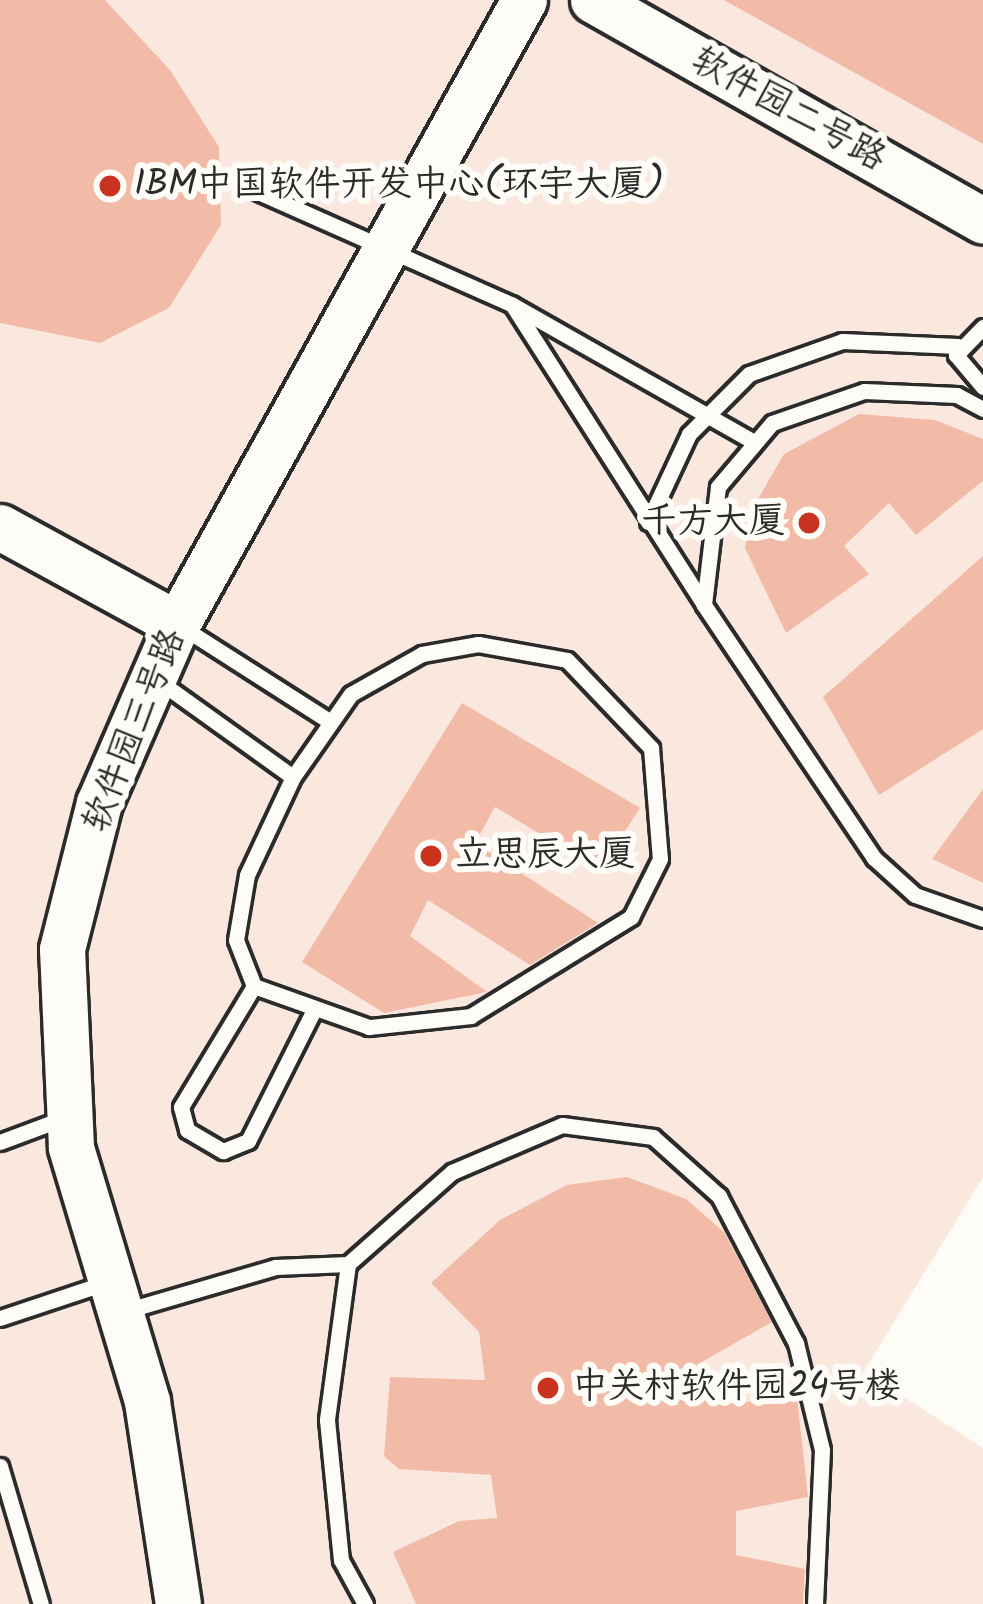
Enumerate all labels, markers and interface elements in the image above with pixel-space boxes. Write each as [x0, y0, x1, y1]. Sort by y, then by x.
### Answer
street label: 软件园二号路 [683, 39, 893, 181]
place label: IBM中国软件开发中心(环宇大厦) [134, 164, 664, 208]
marker: IBM中国软件开发中心(环宇大厦) [97, 173, 123, 199]
place label: 千方大厦 [641, 501, 785, 545]
marker: 千方大厦 [796, 510, 822, 536]
street label: 软件园三号路 [75, 623, 195, 839]
place label: 立思辰大厦 [455, 834, 635, 878]
marker: 立思辰大厦 [418, 843, 444, 869]
place label: 中关村软件园24号楼 [572, 1366, 901, 1410]
marker: 中关村软件园24号楼 [535, 1375, 561, 1401]

